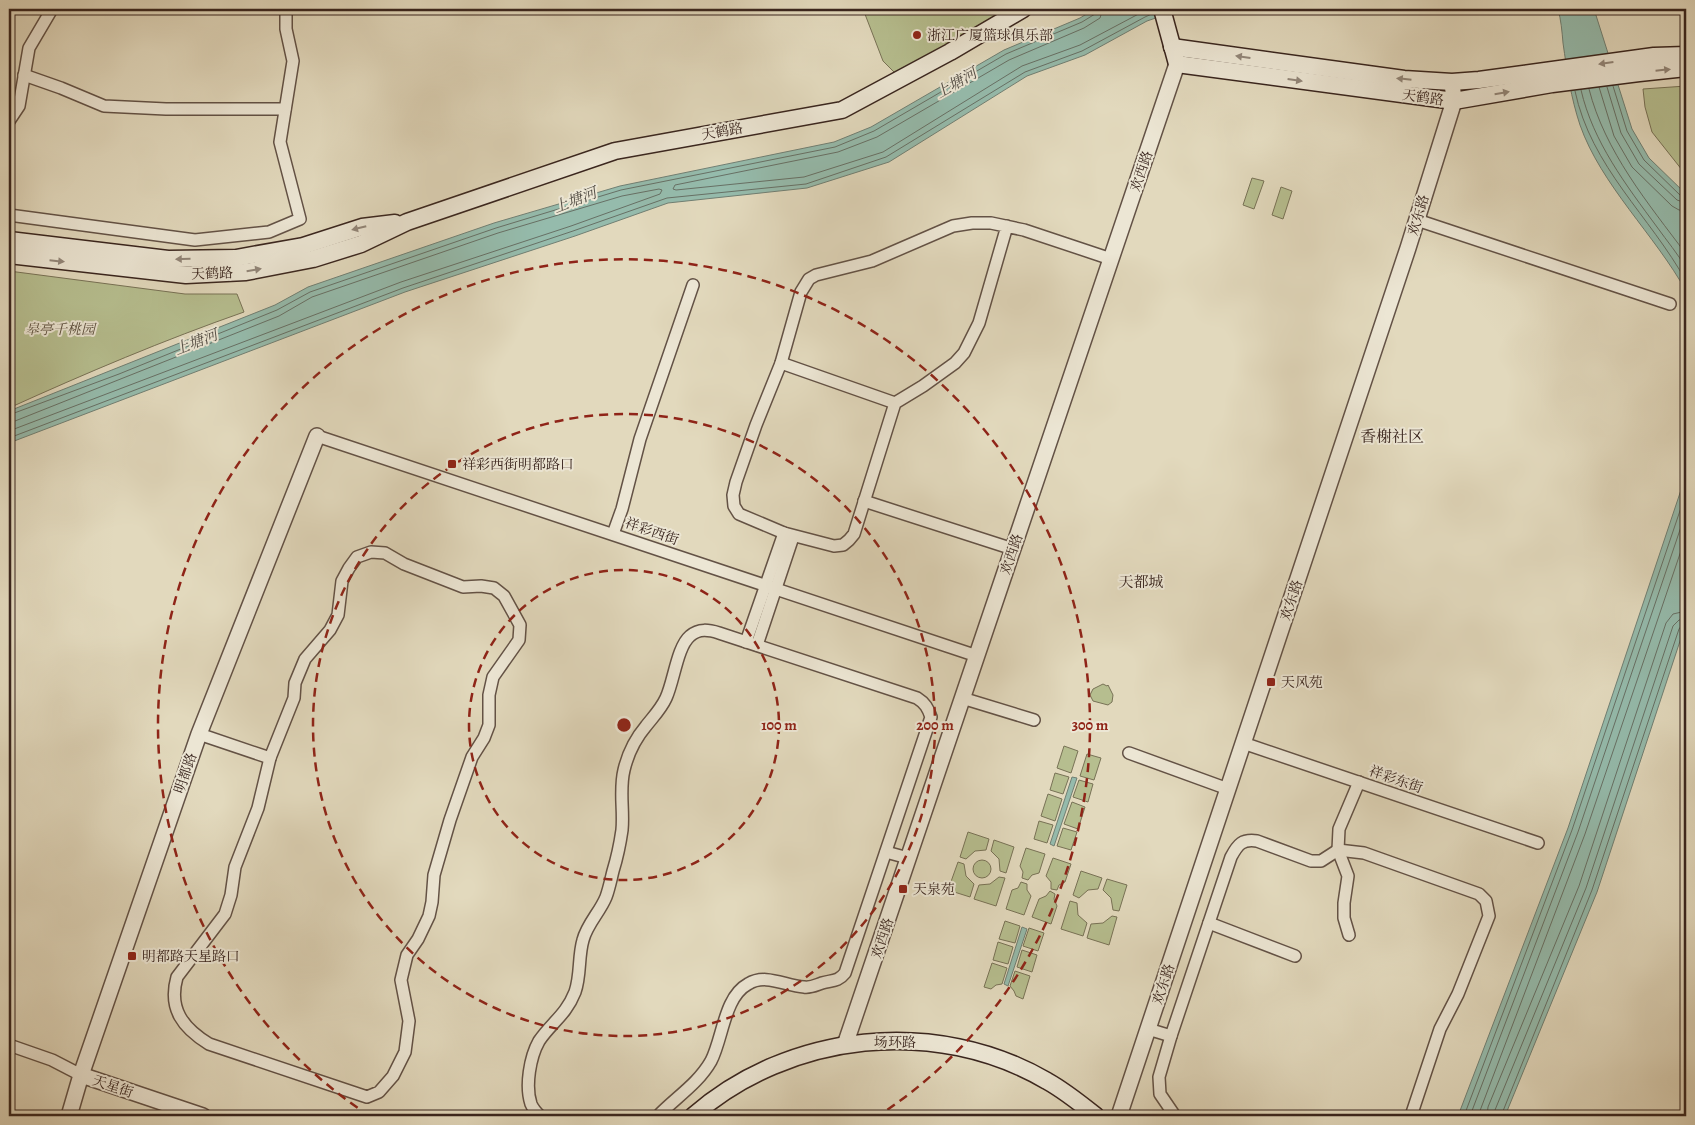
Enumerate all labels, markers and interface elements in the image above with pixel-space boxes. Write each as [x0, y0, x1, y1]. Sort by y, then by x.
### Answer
place label: 浙江广厦篮球俱乐部 [927, 26, 1053, 45]
marker: 浙江广厦篮球俱乐部 [911, 29, 923, 41]
one-way arrow [1234, 53, 1250, 61]
one-way arrow [1598, 59, 1614, 67]
water label: 上塘河 [932, 62, 983, 103]
one-way arrow [1655, 66, 1671, 74]
one-way arrow [1395, 75, 1411, 83]
one-way arrow [1287, 76, 1303, 84]
street label: 天鹤路 [1401, 85, 1445, 110]
one-way arrow [1495, 89, 1511, 97]
street label: 天鹤路 [700, 118, 744, 144]
street label: 欢西路 [1126, 148, 1157, 194]
water label: 上塘河 [550, 182, 602, 217]
street label: 欢东路 [1403, 192, 1434, 238]
one-way arrow [351, 224, 366, 232]
one-way arrow [174, 255, 190, 263]
one-way arrow [49, 257, 65, 265]
street label: 天鹤路 [191, 263, 233, 284]
one-way arrow [246, 266, 262, 274]
park label: 皋亭千桃园 [25, 320, 97, 339]
water label: 上塘河 [171, 324, 223, 359]
district label: 香榭社区 [1360, 426, 1424, 448]
place label: 祥彩西街明都路口 [462, 455, 574, 474]
marker: 祥彩西街明都路口 [446, 458, 458, 470]
street label: 祥彩西街 [622, 513, 681, 550]
street label: 欢西路 [996, 531, 1027, 577]
district label: 天都城 [1118, 572, 1164, 592]
street label: 欢东路 [1276, 577, 1307, 623]
place label: 天风苑 [1281, 673, 1323, 692]
marker: 天风苑 [1265, 676, 1277, 688]
text: 100 m [761, 715, 797, 735]
text: 200 m [916, 715, 954, 735]
text: 300 m [1072, 715, 1109, 735]
centre of rings [615, 716, 633, 734]
street label: 明都路 [170, 750, 201, 796]
street label: 祥彩东街 [1366, 761, 1425, 798]
place label: 天泉苑 [913, 880, 955, 899]
marker: 天泉苑 [897, 883, 909, 895]
street label: 欢西路 [867, 915, 898, 961]
place label: 明都路天星路口 [142, 947, 240, 966]
marker: 明都路天星路口 [126, 950, 138, 962]
street label: 欢东路 [1148, 961, 1179, 1007]
street label: 场环路 [874, 1033, 916, 1052]
street label: 天星街 [90, 1071, 136, 1102]

